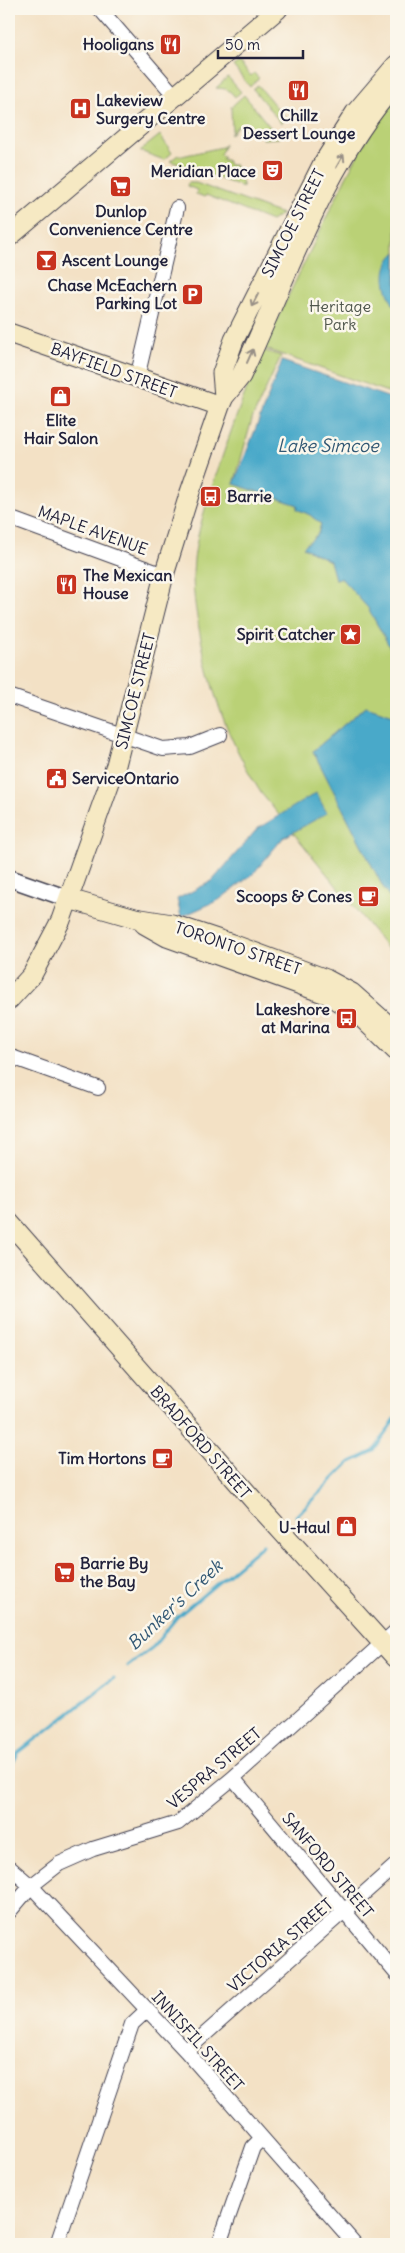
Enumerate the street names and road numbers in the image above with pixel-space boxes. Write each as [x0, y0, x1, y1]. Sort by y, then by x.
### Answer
street label: SIMCOE STREET [257, 165, 329, 281]
street label: BAYFIELD STREET [48, 338, 180, 402]
street label: MAPLE AVENUE [35, 501, 151, 559]
street label: SIMCOE STREET [111, 631, 159, 751]
street label: TORONTO STREET [172, 917, 304, 979]
street label: BRADFORD STREET [146, 1381, 256, 1503]
street label: VESPRA STREET [163, 1723, 265, 1813]
street label: SANFORD STREET [278, 1808, 378, 1922]
street label: VICTORIA STREET [223, 1894, 337, 1996]
street label: INNISFIL STREET [148, 1987, 248, 2095]

